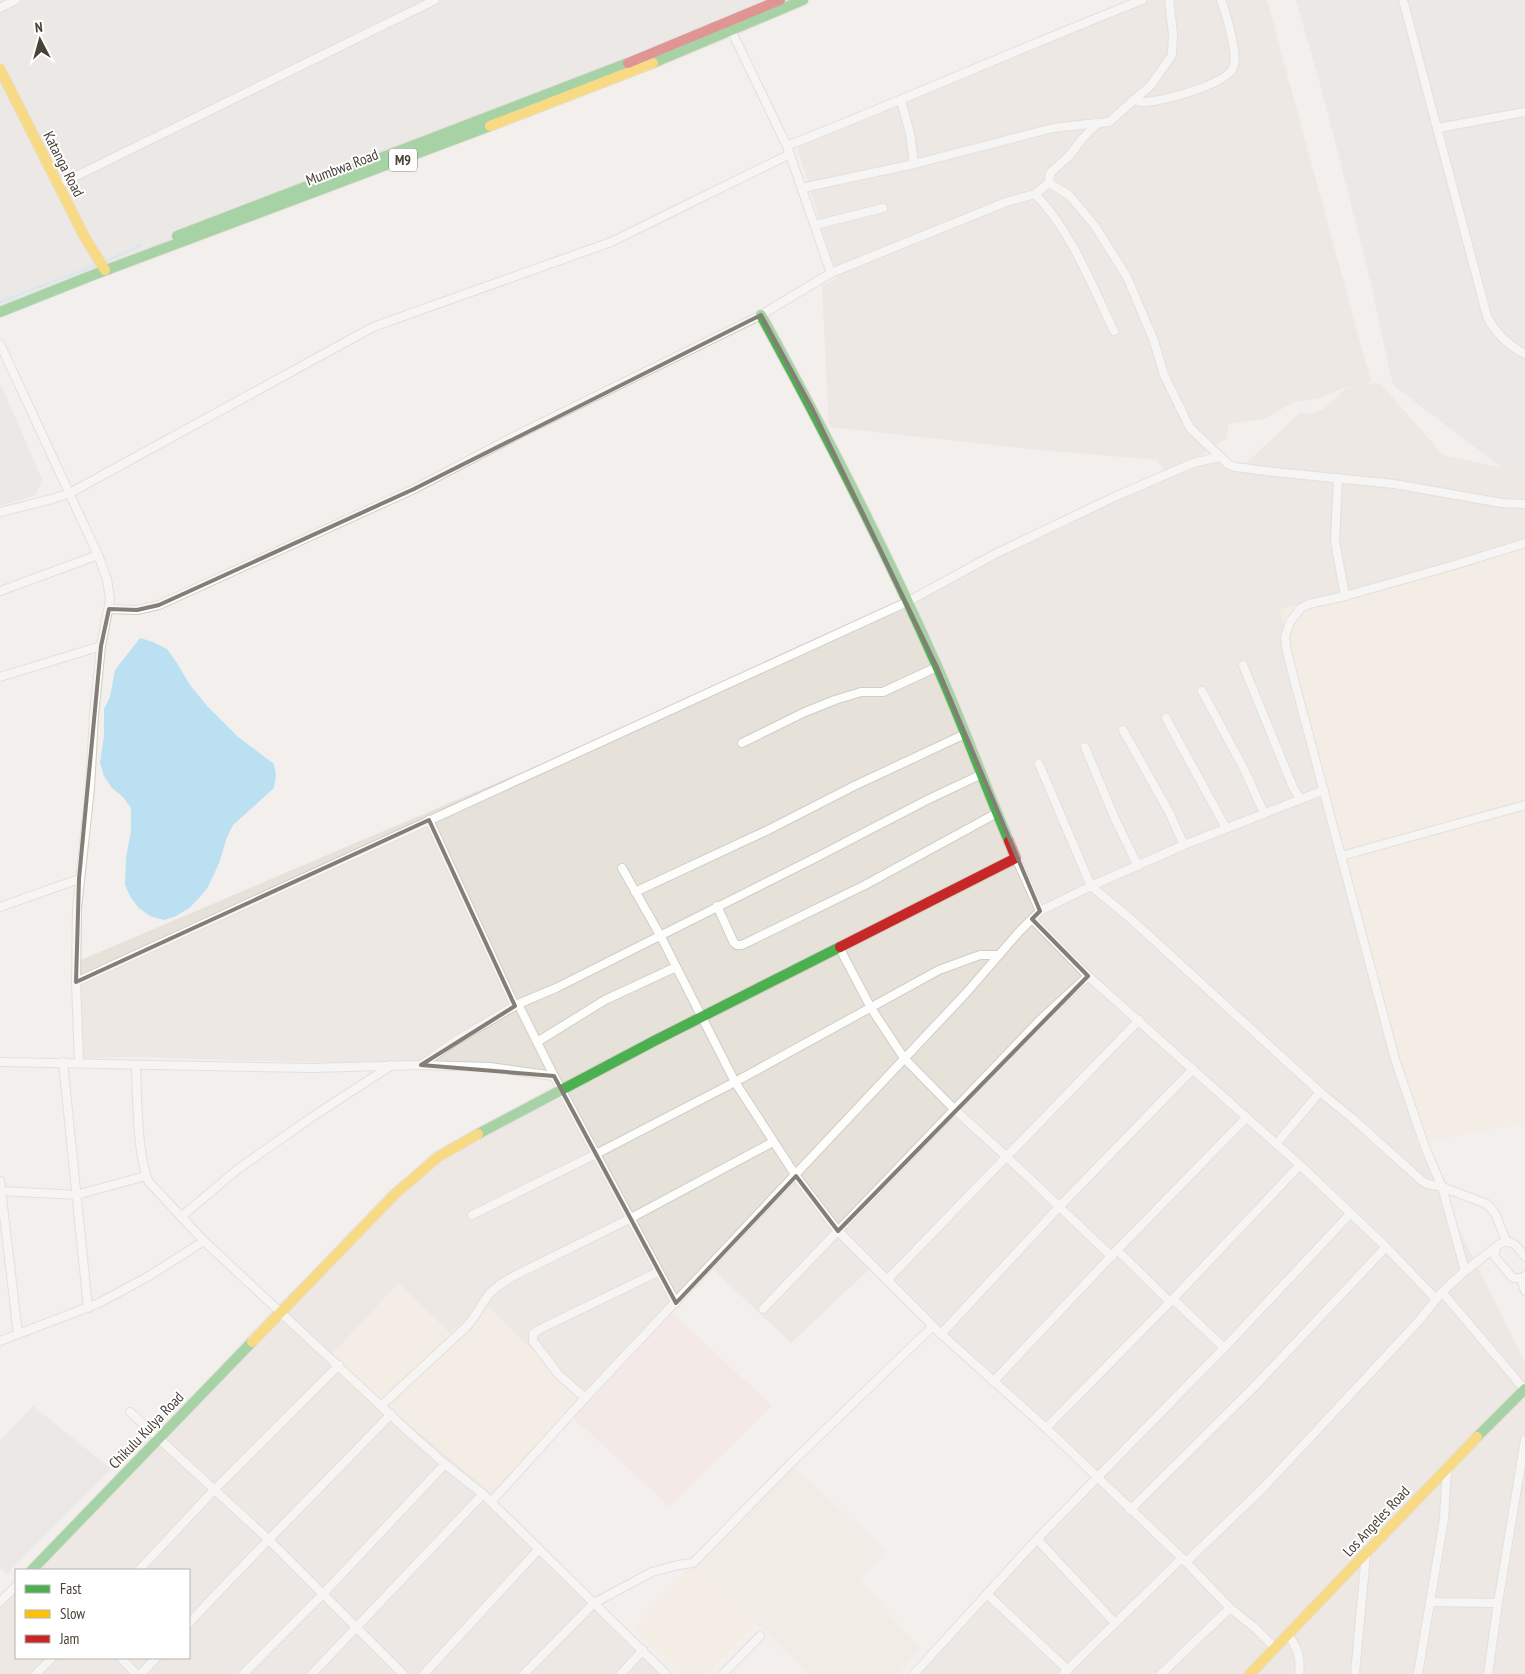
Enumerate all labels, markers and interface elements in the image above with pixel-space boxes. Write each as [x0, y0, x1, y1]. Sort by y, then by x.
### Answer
north arrow [15, 15, 65, 65]
text: N [34, 18, 43, 36]
street label: Katanga Road [39, 128, 89, 200]
street label: Mumbwa Road [303, 145, 381, 189]
road number: M9 [389, 148, 417, 172]
street label: Chikulu Kulya Road [105, 1388, 187, 1472]
street label: Los Angeles Road [1338, 1482, 1414, 1560]
legend [15, 1569, 190, 1659]
text: Fast [60, 1579, 81, 1598]
text: Slow [60, 1604, 85, 1623]
text: Jam [59, 1629, 79, 1648]

